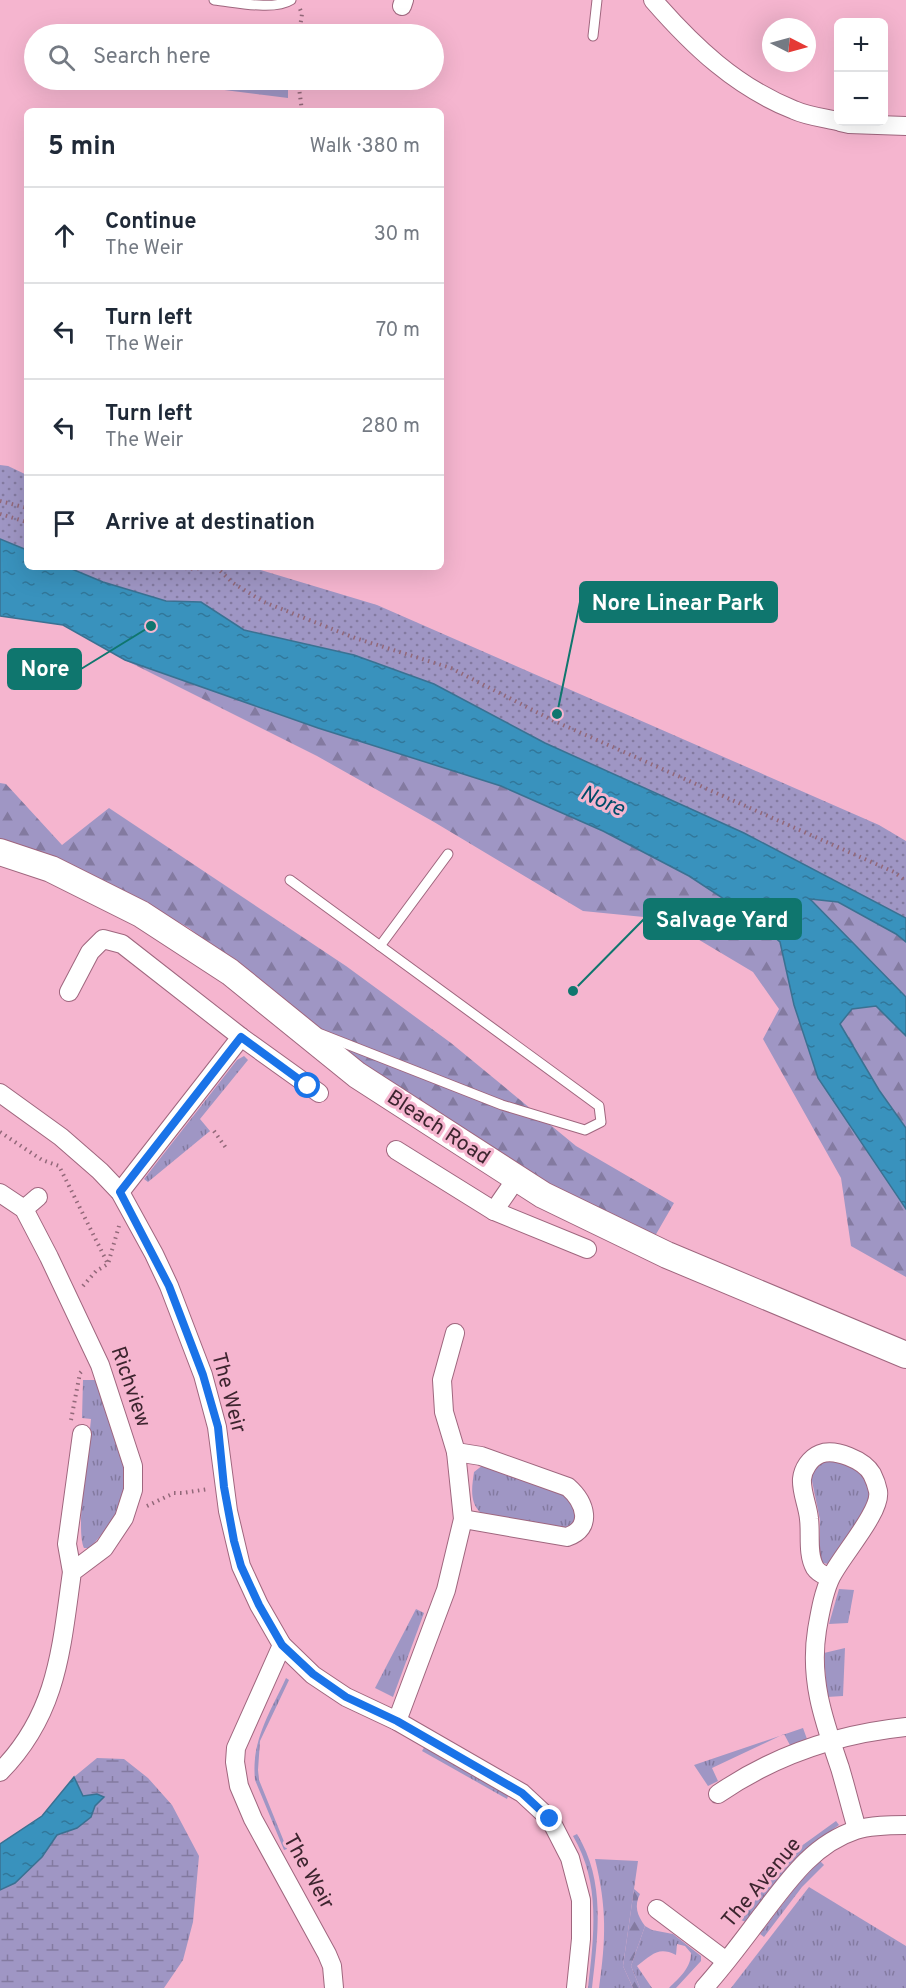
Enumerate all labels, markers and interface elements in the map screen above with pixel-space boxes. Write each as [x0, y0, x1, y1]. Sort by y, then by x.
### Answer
north arrow [762, 18, 816, 72]
map controls [834, 18, 888, 126]
button: + [834, 18, 888, 72]
search box [24, 24, 444, 90]
icon: search [45, 41, 78, 74]
text: Search here [93, 44, 211, 71]
button: − [834, 72, 888, 126]
text: 5 min [48, 131, 116, 164]
text: Walk · 380 m [309, 134, 420, 160]
text: Continue [105, 209, 196, 236]
icon: ahead [48, 219, 81, 252]
text: 30 m [374, 222, 420, 248]
text: The Weir [105, 236, 183, 262]
text: Turn left [105, 305, 193, 332]
icon: left [48, 315, 81, 348]
text: 70 m [376, 318, 420, 344]
text: The Weir [105, 332, 183, 358]
text: Turn left [105, 401, 193, 428]
icon: left [48, 411, 81, 444]
text: 280 m [361, 414, 420, 440]
text: The Weir [105, 428, 183, 454]
icon: arrive [48, 507, 81, 540]
text: Arrive at destination [105, 510, 315, 537]
callout: Nore Linear Park [580, 582, 777, 622]
text: Nore Linear Park [592, 591, 764, 618]
callout: Nore [8, 649, 81, 689]
text: Nore [21, 657, 69, 684]
water label: Nore [576, 780, 629, 824]
callout: Salvage Yard [644, 899, 801, 939]
text: Salvage Yard [656, 908, 788, 935]
route start [294, 1072, 320, 1098]
street label: Bleach Road [381, 1085, 495, 1171]
street label: Richview [104, 1343, 156, 1431]
street label: The Weir [204, 1350, 252, 1436]
route end [536, 1805, 562, 1831]
street label: The Weir [276, 1830, 340, 1914]
street label: The Avenue [716, 1832, 808, 1934]

